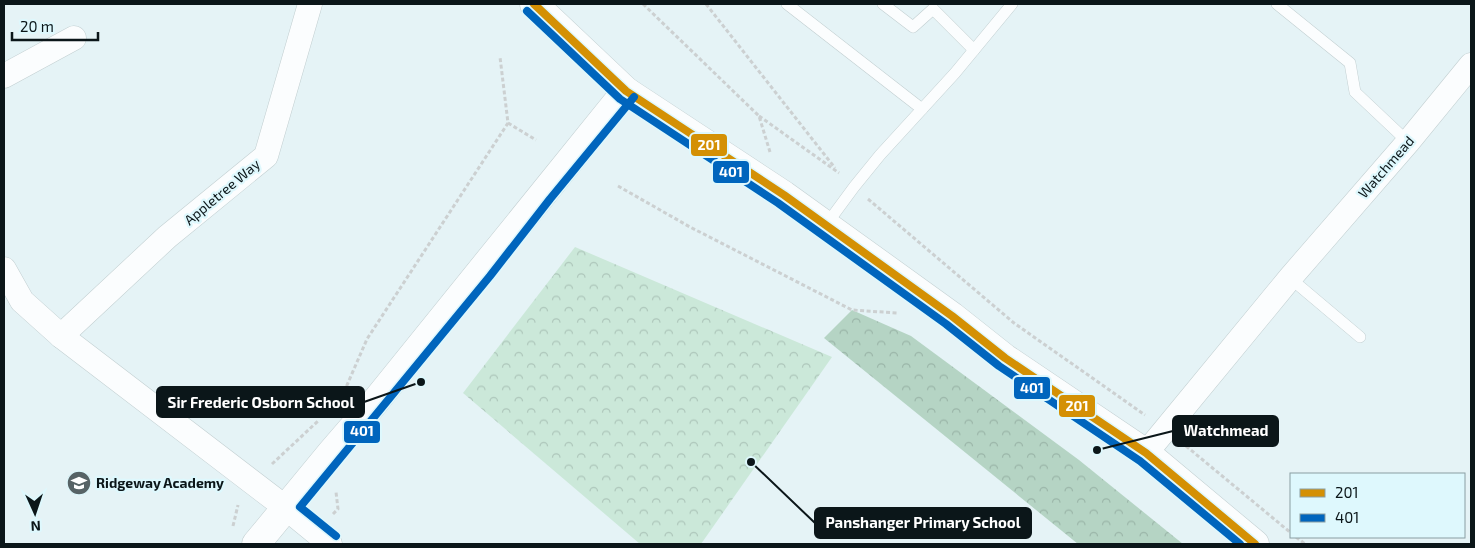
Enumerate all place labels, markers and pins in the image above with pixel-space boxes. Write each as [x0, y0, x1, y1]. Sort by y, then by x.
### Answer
callout: Sir Frederic Osborn School [157, 387, 364, 417]
callout: Watchmead [1173, 416, 1278, 446]
school or university icon: Ridgeway Academy [66, 470, 92, 496]
place label: Ridgeway Academy [96, 474, 224, 491]
callout: Panshanger Primary School [815, 508, 1031, 538]

